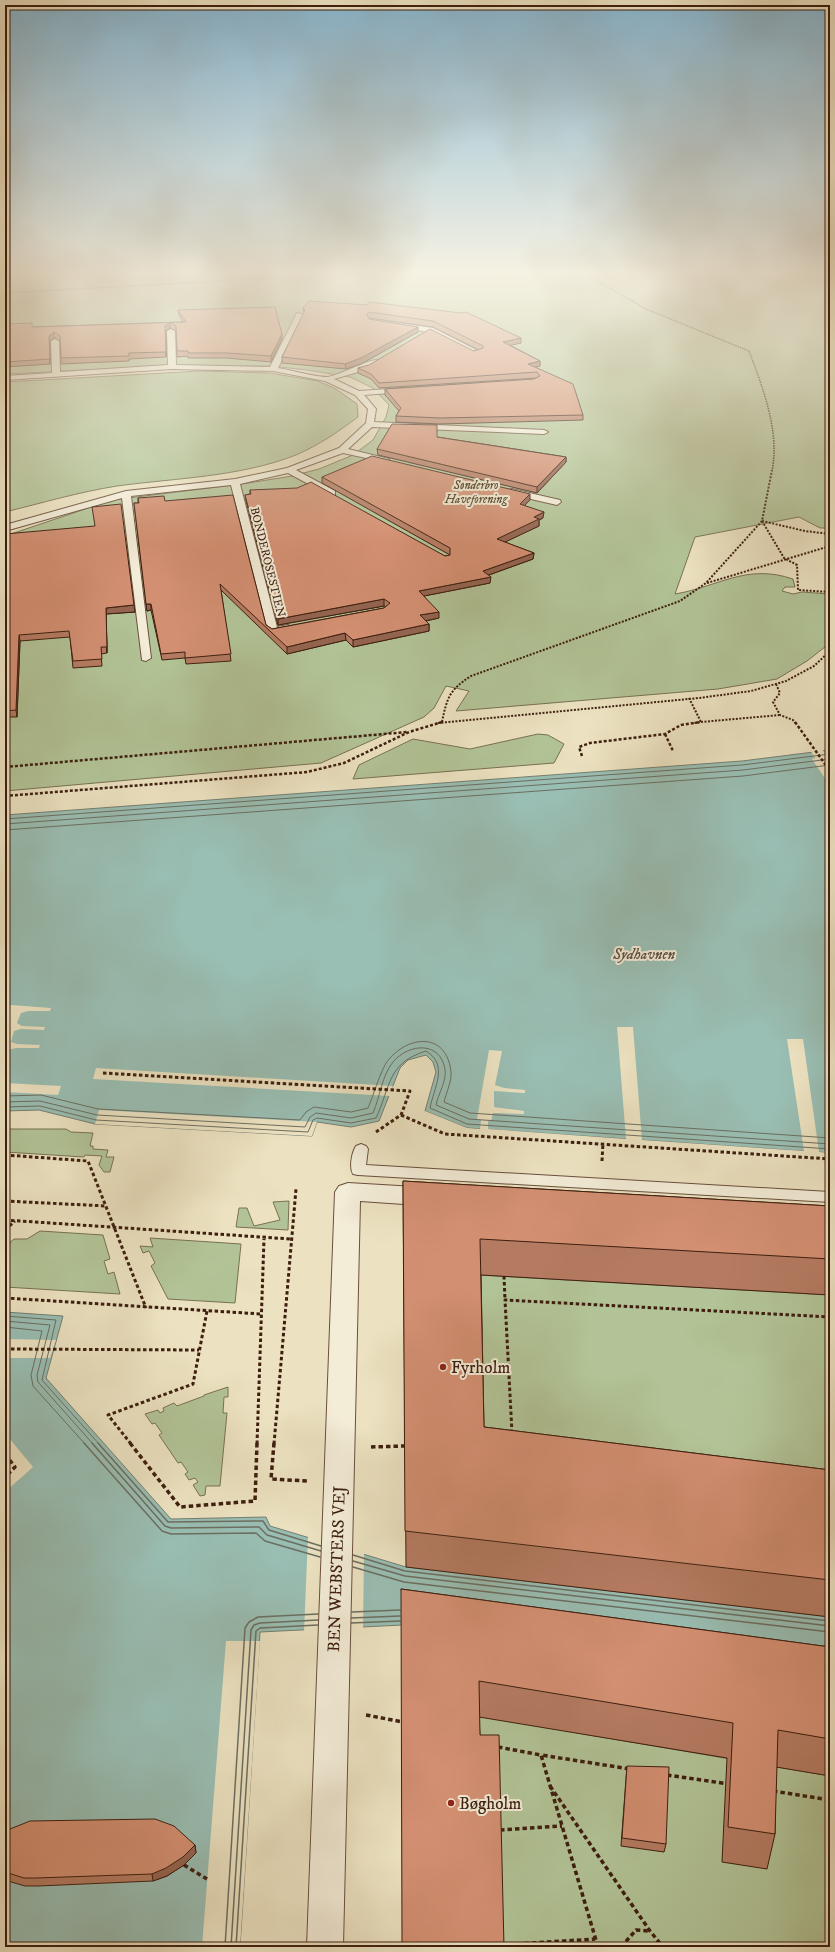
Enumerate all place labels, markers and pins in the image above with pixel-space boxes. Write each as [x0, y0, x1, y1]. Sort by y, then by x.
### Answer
place label: Fyrholm [451, 1357, 511, 1379]
marker: Fyrholm [438, 1362, 448, 1372]
place label: Bøgholm [459, 1793, 521, 1815]
marker: Bøgholm [446, 1798, 456, 1808]

